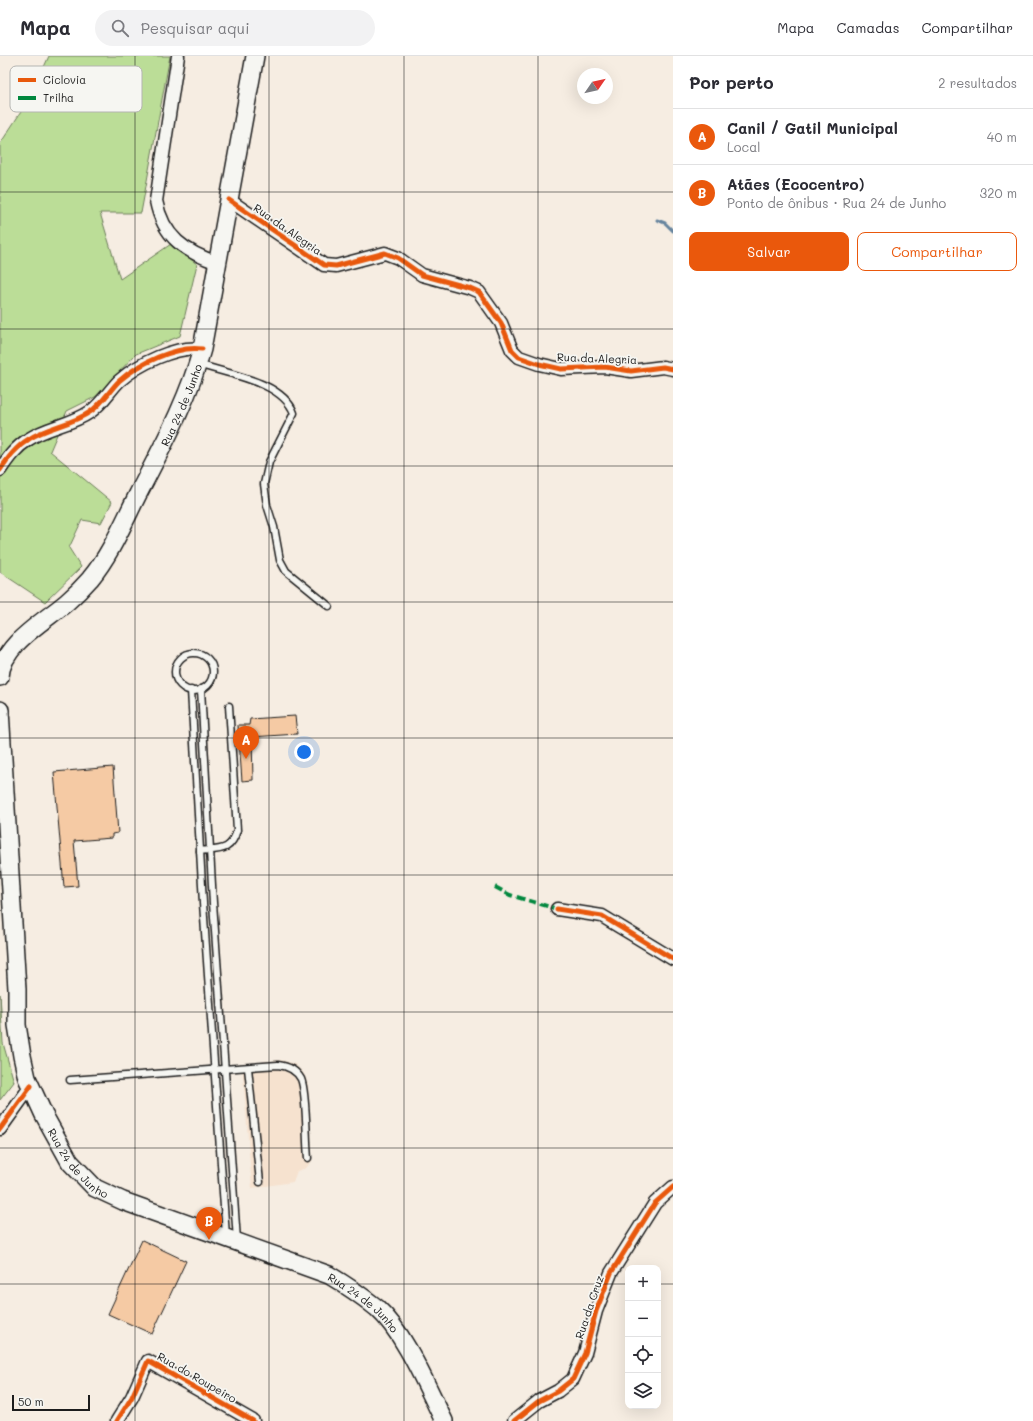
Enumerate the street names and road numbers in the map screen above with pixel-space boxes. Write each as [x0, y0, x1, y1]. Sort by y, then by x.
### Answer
street label: Rua da Alegria [251, 200, 325, 258]
street label: Rua da Alegria [557, 349, 637, 367]
street label: Rua 24 de Junho [156, 361, 205, 448]
street label: Rua 24 de Junho [45, 1125, 111, 1201]
street label: Rua 24 de Junho [325, 1269, 403, 1335]
street label: Rua da Cruz [571, 1273, 607, 1341]
street label: Rua do Roupeiro [155, 1348, 240, 1406]

